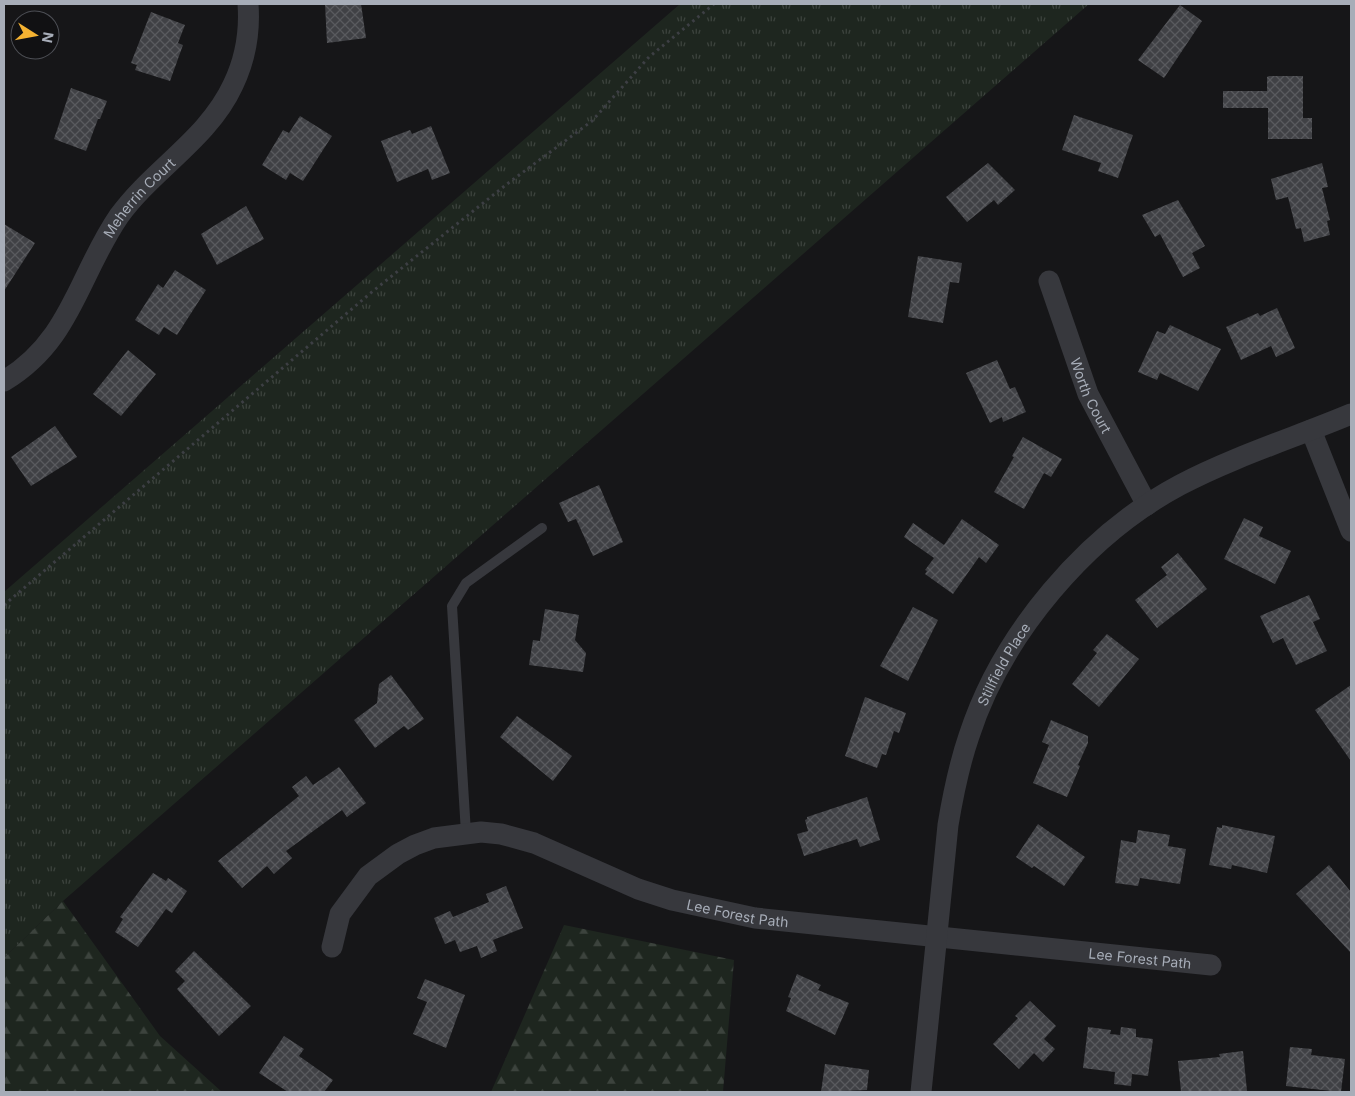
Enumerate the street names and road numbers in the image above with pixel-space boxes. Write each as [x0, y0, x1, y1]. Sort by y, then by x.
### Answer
street label: Meherrin Court [99, 153, 178, 240]
street label: Worth Court [1068, 355, 1116, 436]
street label: Stillfield Place [973, 619, 1033, 708]
street label: Lee Forest Path [685, 895, 789, 930]
street label: Lee Forest Path [1088, 944, 1192, 971]

